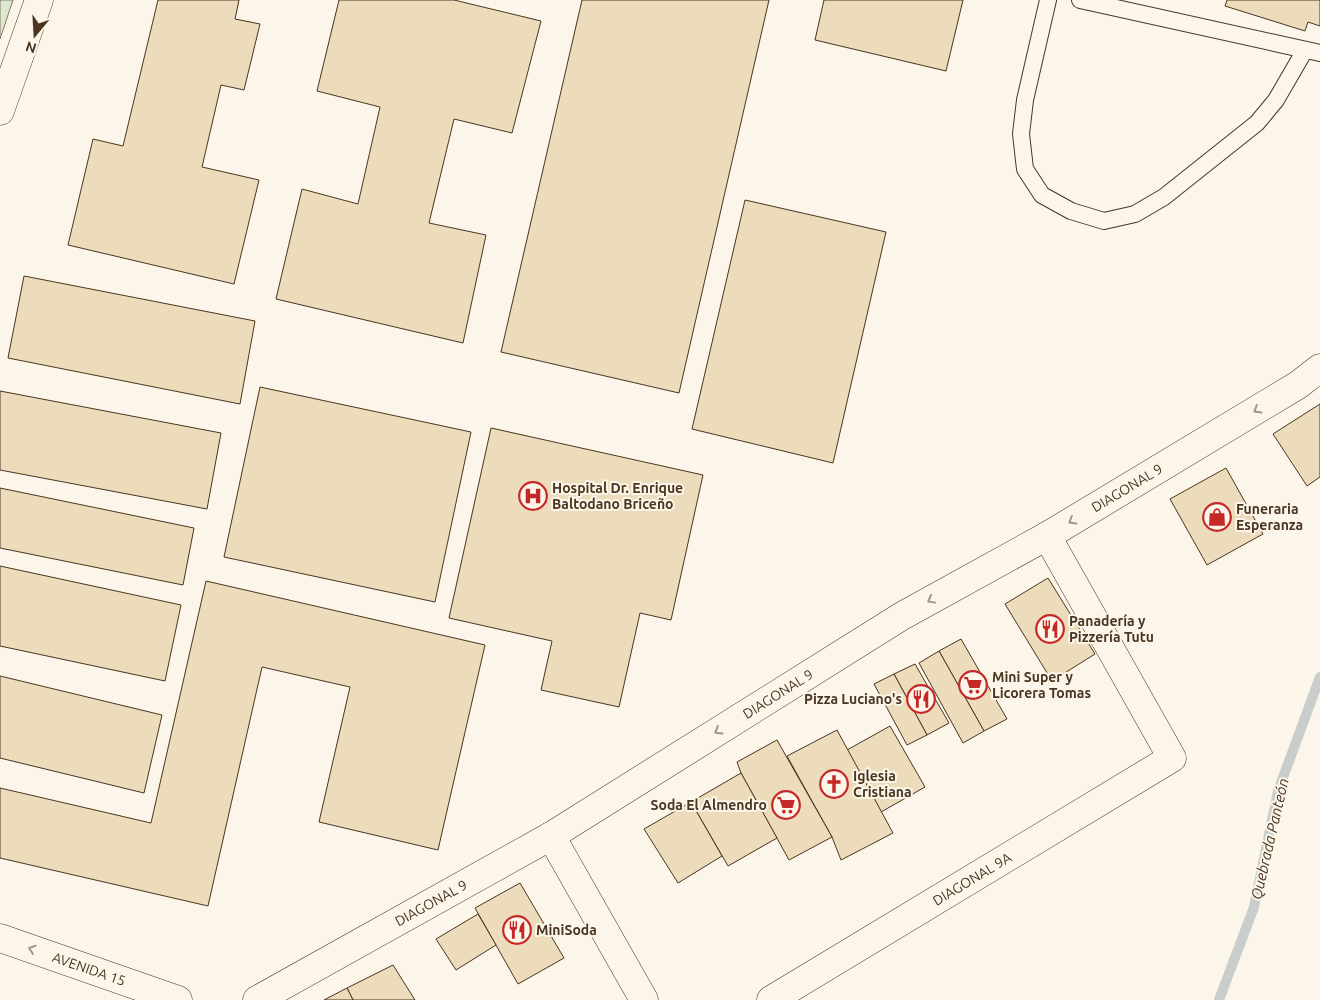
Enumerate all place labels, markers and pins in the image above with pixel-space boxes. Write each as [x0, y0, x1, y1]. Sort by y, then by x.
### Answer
place label: Hospital Dr. Enrique Baltodano Briceño [552, 480, 683, 512]
hospital icon: Hospital Dr. Enrique Baltodano Briceño [518, 481, 548, 511]
place label: Funeraria Esperanza [1236, 501, 1303, 533]
shop icon: Funeraria Esperanza [1202, 502, 1232, 532]
place label: Panadería y Pizzería Tutu [1069, 613, 1154, 645]
restaurant icon: Panadería y Pizzería Tutu [1035, 614, 1065, 644]
place label: Mini Super y Licorera Tomas [992, 669, 1091, 701]
supermarket icon: Mini Super y Licorera Tomas [958, 670, 988, 700]
restaurant icon: Pizza Luciano's [906, 684, 936, 714]
place label: Pizza Luciano's [804, 691, 902, 707]
place label: Iglesia Cristiana [853, 768, 912, 800]
church icon: Iglesia Cristiana [819, 769, 849, 799]
supermarket icon: Soda El Almendro [771, 790, 801, 820]
place label: Soda El Almendro [651, 797, 767, 813]
restaurant icon: MiniSoda [502, 915, 532, 945]
place label: MiniSoda [536, 922, 597, 938]

